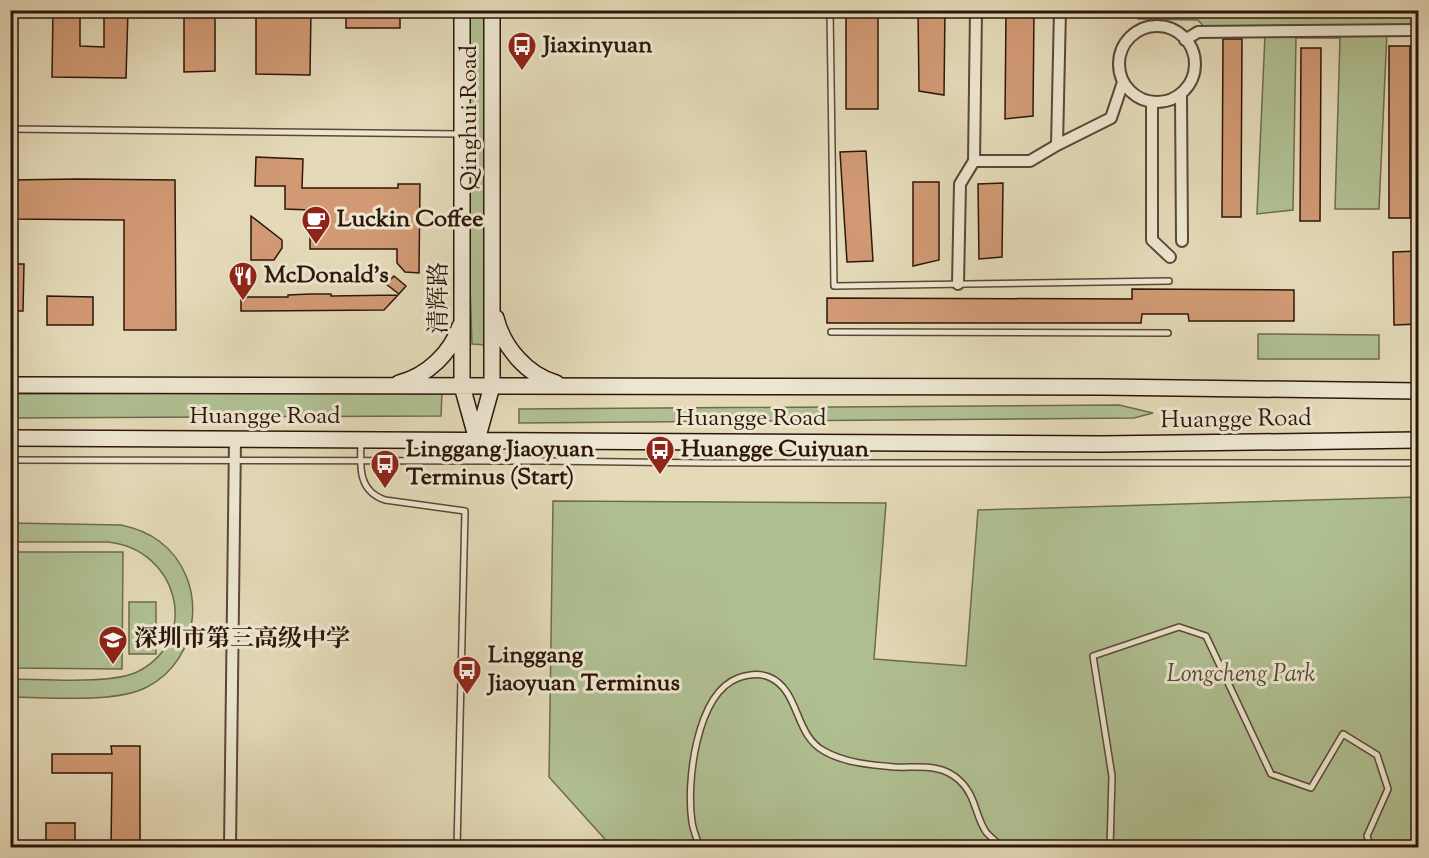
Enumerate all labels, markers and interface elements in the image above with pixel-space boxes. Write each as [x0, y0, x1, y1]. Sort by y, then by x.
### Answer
place label: Jiaxinyuan [541, 29, 653, 63]
bus stop icon: Jiaxinyuan [506, 30, 538, 72]
street label: Qinghui Road [453, 44, 487, 191]
place label: Luckin Coffee [337, 203, 483, 237]
cafe icon: Luckin Coffee [300, 204, 332, 246]
place label: McDonald's [264, 259, 389, 293]
restaurant icon: McDonald's [227, 260, 259, 302]
street label: 清辉路 [423, 262, 457, 334]
street label: Huangge Road [189, 400, 341, 434]
street label: Huangge Road [675, 402, 827, 436]
street label: Huangge Road [1160, 402, 1312, 438]
place label: Linggang Jiaoyuan Terminus (Start) [406, 433, 595, 495]
place label: Huangge Cuiyuan [681, 433, 870, 467]
bus stop icon: Huangge Cuiyuan [644, 434, 676, 476]
bus stop icon: Linggang Jiaoyuan Terminus (Start) [369, 448, 401, 490]
place label: 深圳市第三高级中学 [134, 623, 350, 657]
school or university icon: 深圳市第三高级中学 [97, 624, 129, 666]
place label: Linggang Jiaoyuan Terminus [486, 639, 680, 701]
bus stop icon: Linggang Jiaoyuan Terminus [451, 654, 483, 696]
park label: Longcheng Park [1167, 658, 1316, 692]

